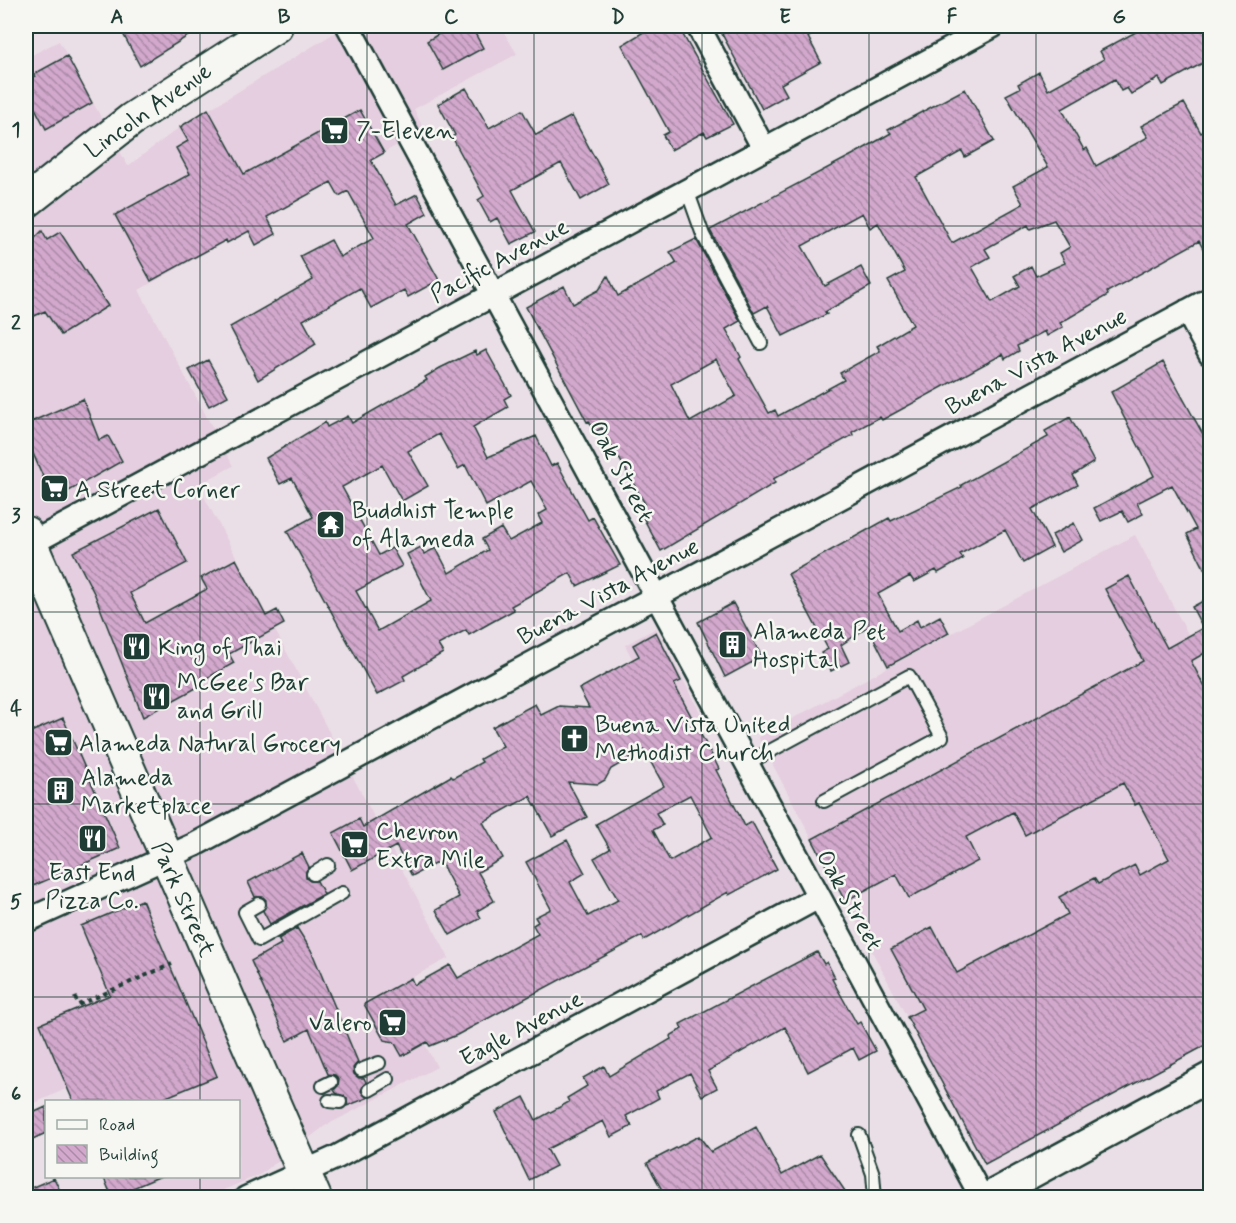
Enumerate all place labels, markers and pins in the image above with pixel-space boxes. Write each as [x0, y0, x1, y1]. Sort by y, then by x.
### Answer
supermarket icon: 7-Eleven [319, 114, 351, 146]
place label: 7-Eleven [356, 116, 455, 147]
supermarket icon: A Street Corner [38, 473, 70, 505]
place label: A Street Corner [75, 475, 240, 506]
place label: Buddhist Temple of Alameda [352, 496, 514, 555]
temple icon: Buddhist Temple of Alameda [315, 508, 347, 540]
place label: Alameda Pet Hospital [753, 617, 886, 676]
building icon: Alameda Pet Hospital [716, 629, 748, 661]
restaurant icon: King of Thai [121, 631, 153, 663]
place label: King of Thai [158, 633, 282, 666]
place label: McGee's Bar and Grill [177, 668, 310, 727]
restaurant icon: McGee's Bar and Grill [140, 680, 172, 712]
place label: Buena Vista United Methodist Church [595, 710, 790, 769]
church icon: Buena Vista United Methodist Church [558, 722, 590, 754]
supermarket icon: Alameda Natural Grocery [42, 727, 74, 759]
place label: Alameda Natural Grocery [79, 729, 341, 760]
place label: Alameda Marketplace [81, 763, 212, 822]
building icon: Alameda Marketplace [44, 775, 76, 807]
place label: Chevron Extra Mile [376, 817, 486, 876]
restaurant icon: East End Pizza Co. [76, 823, 108, 855]
supermarket icon: Chevron Extra Mile [339, 829, 371, 861]
place label: East End Pizza Co. [45, 858, 139, 917]
supermarket icon: Valero [377, 1006, 409, 1038]
place label: Valero [309, 1008, 372, 1039]

